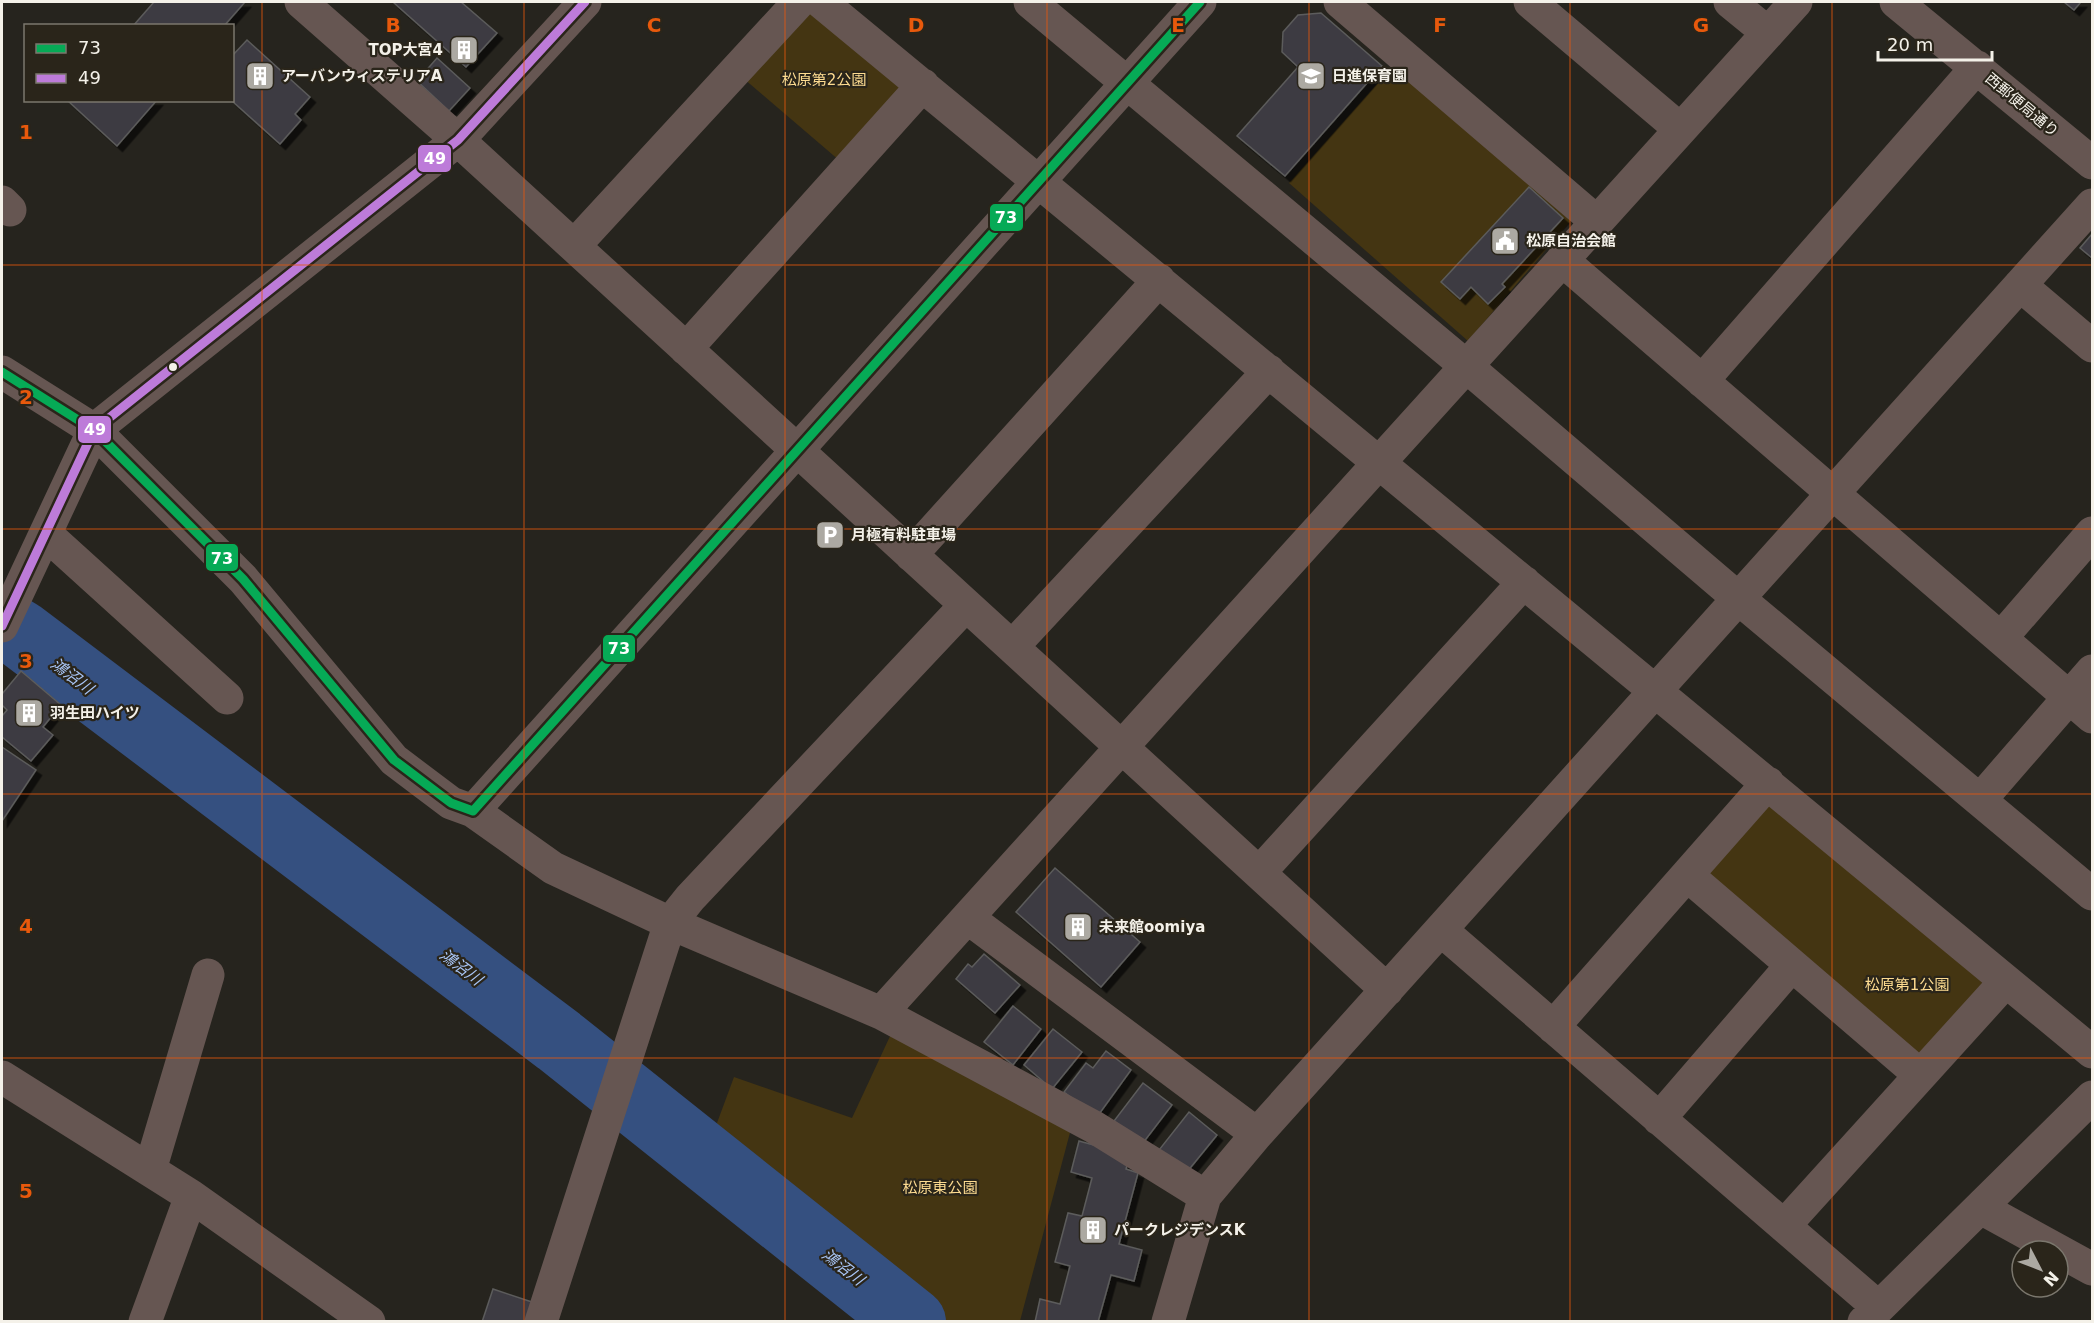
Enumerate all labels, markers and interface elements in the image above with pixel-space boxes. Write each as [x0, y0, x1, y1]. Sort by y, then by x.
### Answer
text: B [385, 13, 401, 37]
text: C [647, 13, 661, 37]
text: D [908, 13, 924, 37]
text: E [1171, 13, 1185, 37]
text: F [1433, 13, 1447, 37]
text: G [1693, 13, 1709, 37]
legend [24, 24, 234, 102]
scale bar [1878, 24, 1992, 62]
building icon: TOP大宮4 [448, 34, 480, 66]
text: 20 m [1887, 34, 1933, 55]
text: 73 [78, 37, 101, 58]
place label: TOP大宮4 [369, 41, 443, 59]
building icon: アーバンウィステリアA [244, 60, 276, 92]
school or university icon: 日進保育園 [1295, 60, 1327, 92]
text: 49 [78, 67, 101, 88]
place label: アーバンウィステリアA [281, 67, 443, 85]
place label: 日進保育園 [1332, 67, 1407, 85]
street label: 西郵便局通り [1982, 69, 2062, 141]
park label: 松原第2公園 [782, 71, 866, 89]
text: 1 [19, 120, 33, 144]
line badge: 49 [417, 144, 452, 173]
text: 49 [424, 149, 446, 168]
line badge: 73 [989, 203, 1024, 232]
text: 73 [995, 208, 1017, 227]
public building icon: 松原自治会館 [1489, 225, 1521, 257]
place label: 松原自治会館 [1526, 232, 1616, 250]
unlabelled marker [167, 361, 179, 373]
text: 2 [19, 385, 33, 409]
line badge: 49 [77, 415, 112, 444]
text: 49 [84, 420, 106, 439]
parking icon: 月極有料駐車場 [814, 519, 846, 551]
place label: 月極有料駐車場 [851, 526, 956, 544]
line badge: 73 [205, 543, 239, 572]
text: 73 [211, 549, 233, 568]
line badge: 73 [602, 634, 636, 663]
text: 73 [608, 639, 630, 658]
text: 3 [19, 649, 33, 673]
water label: 鴻沼川 [47, 654, 98, 699]
building icon: 羽生田ハイツ [13, 697, 45, 729]
place label: 羽生田ハイツ [50, 704, 140, 722]
building icon: 未来館oomiya [1062, 911, 1094, 943]
text: 4 [19, 914, 33, 938]
place label: 未来館oomiya [1099, 918, 1205, 936]
water label: 鴻沼川 [436, 945, 487, 990]
park label: 松原第1公園 [1865, 976, 1949, 994]
text: 5 [19, 1179, 33, 1203]
park label: 松原東公園 [902, 1179, 978, 1197]
building icon: パークレジデンスK [1077, 1214, 1109, 1246]
place label: パークレジデンスK [1114, 1221, 1247, 1239]
north arrow [2010, 1239, 2070, 1299]
water label: 鴻沼川 [818, 1245, 869, 1290]
text: N [2039, 1267, 2062, 1290]

